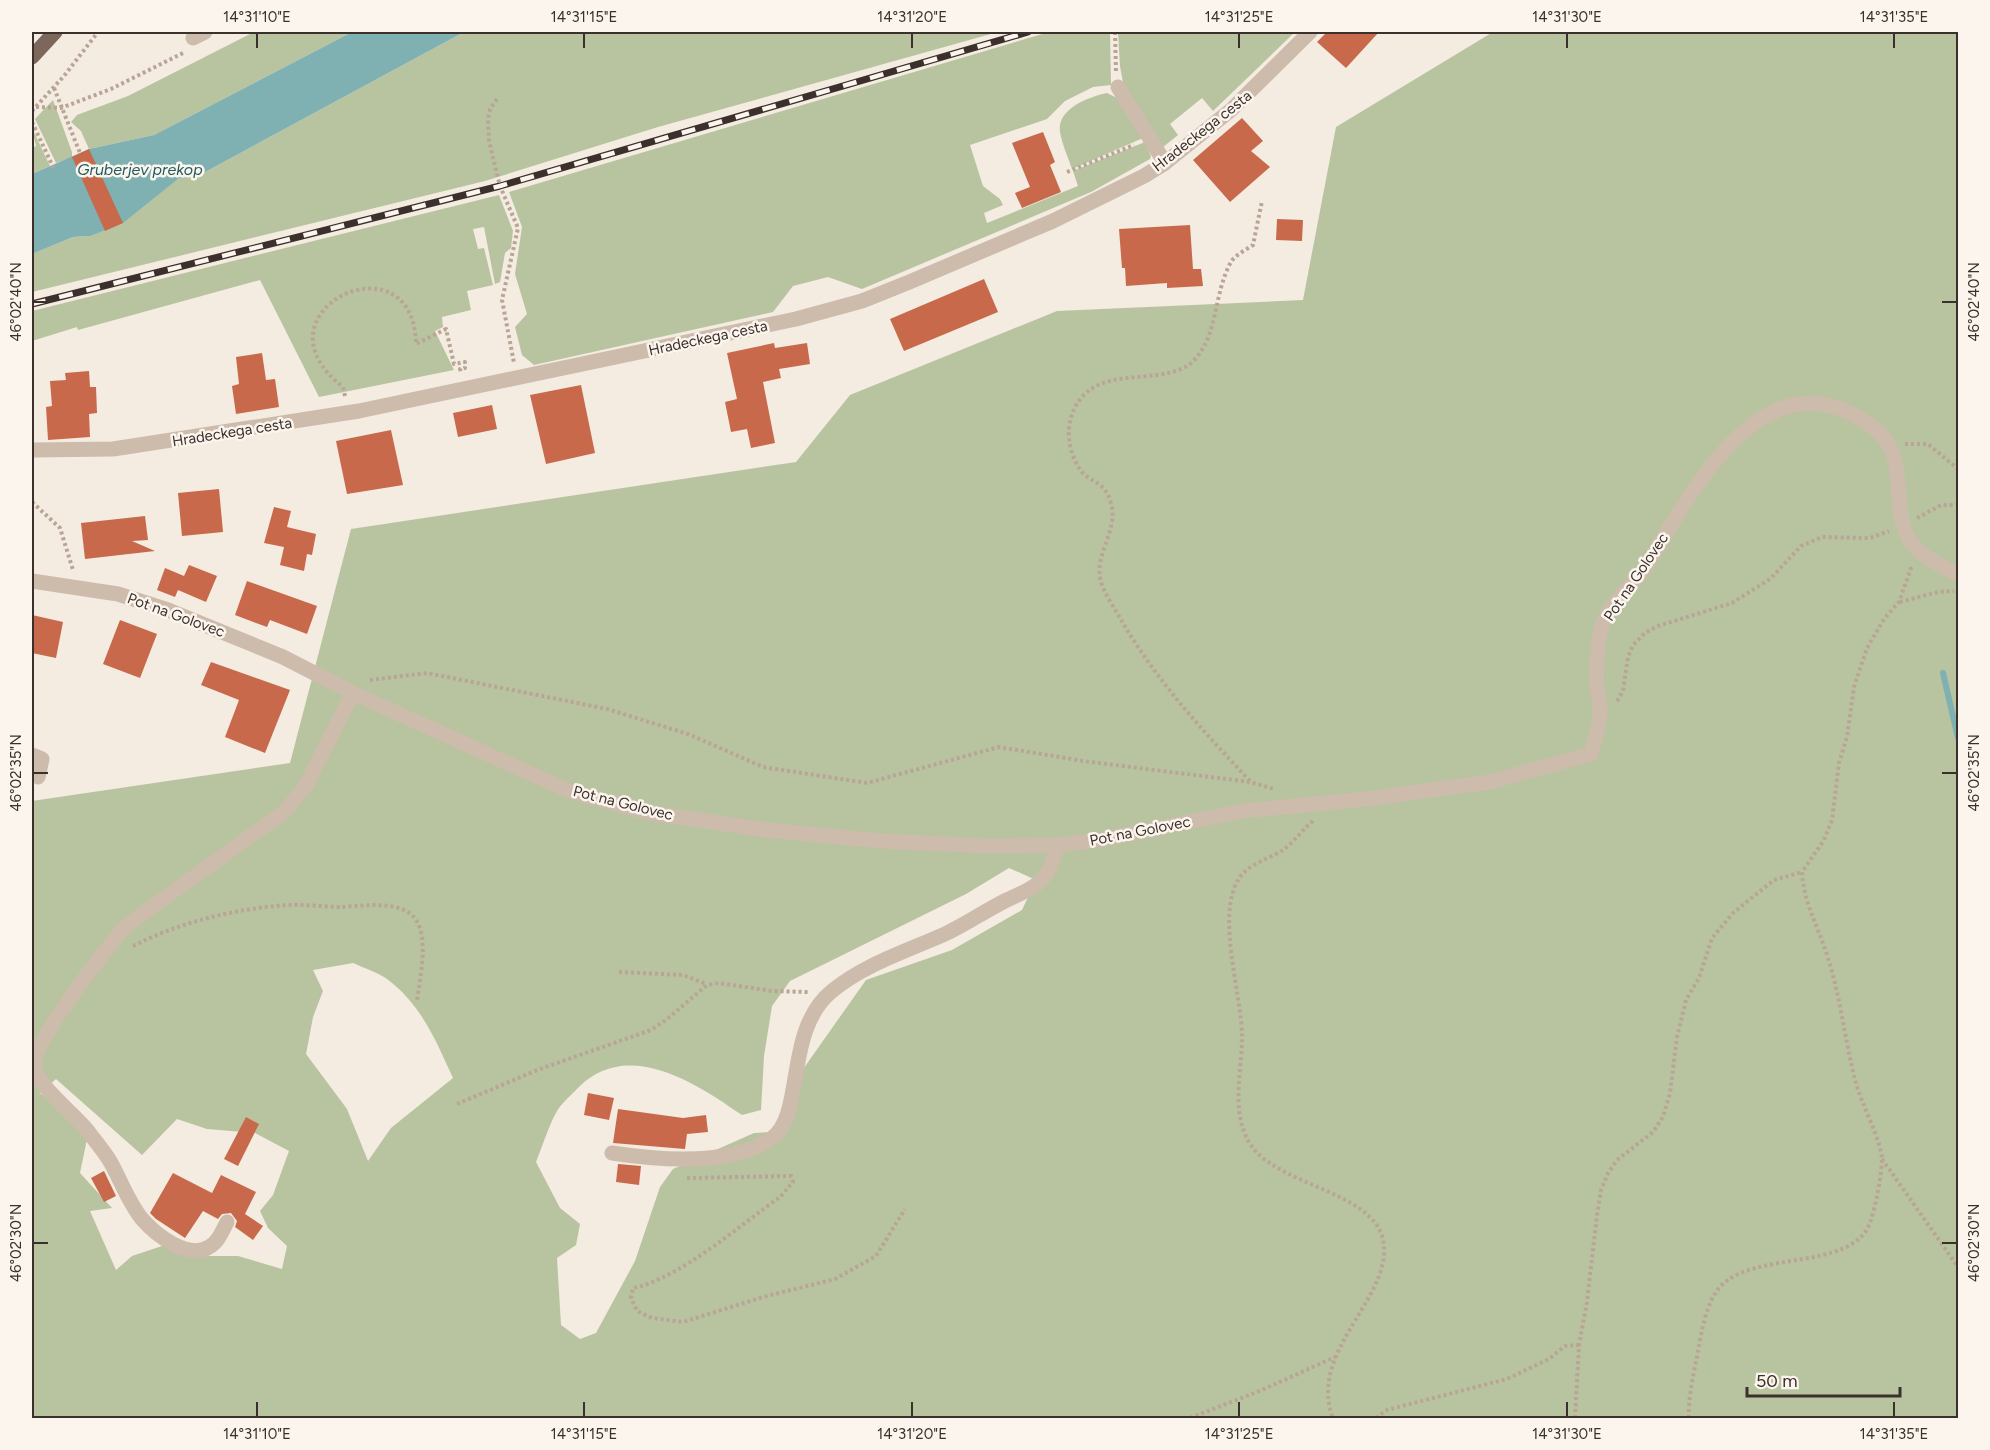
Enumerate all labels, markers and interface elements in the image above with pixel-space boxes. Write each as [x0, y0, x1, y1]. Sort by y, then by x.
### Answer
text: 14°31'10"E [223, 8, 291, 26]
text: 14°31'15"E [551, 8, 617, 26]
text: 14°31'20"E [877, 8, 947, 26]
text: 14°31'25"E [1204, 8, 1274, 26]
text: 14°31'30"E [1532, 8, 1602, 26]
text: 14°31'35"E [1860, 8, 1928, 26]
street label: Hradeckega cesta [1149, 87, 1255, 175]
water label: Gruberjev prekop [77, 160, 203, 179]
text: 46°02'40"N [7, 262, 25, 342]
text: 46°02'40"N [1965, 262, 1983, 342]
street label: Hradeckega cesta [647, 317, 769, 359]
street label: Hradeckega cesta [171, 414, 293, 450]
street label: Pot na Golovec [1600, 530, 1672, 624]
street label: Pot na Golovec [125, 589, 227, 641]
text: 46°02'35"N [7, 734, 25, 812]
text: 46°02'35"N [1965, 734, 1983, 812]
street label: Pot na Golovec [571, 782, 675, 824]
street label: Pot na Golovec [1088, 812, 1192, 850]
text: 46°02'30"N [7, 1204, 25, 1282]
text: 46°02'30"N [1965, 1204, 1983, 1282]
scale bar [1747, 1360, 1900, 1398]
text: 50 m [1756, 1370, 1798, 1392]
text: 14°31'10"E [223, 1425, 291, 1443]
text: 14°31'15"E [551, 1425, 617, 1443]
text: 14°31'20"E [877, 1425, 947, 1443]
text: 14°31'25"E [1204, 1425, 1274, 1443]
text: 14°31'30"E [1532, 1425, 1602, 1443]
text: 14°31'35"E [1860, 1425, 1928, 1443]

